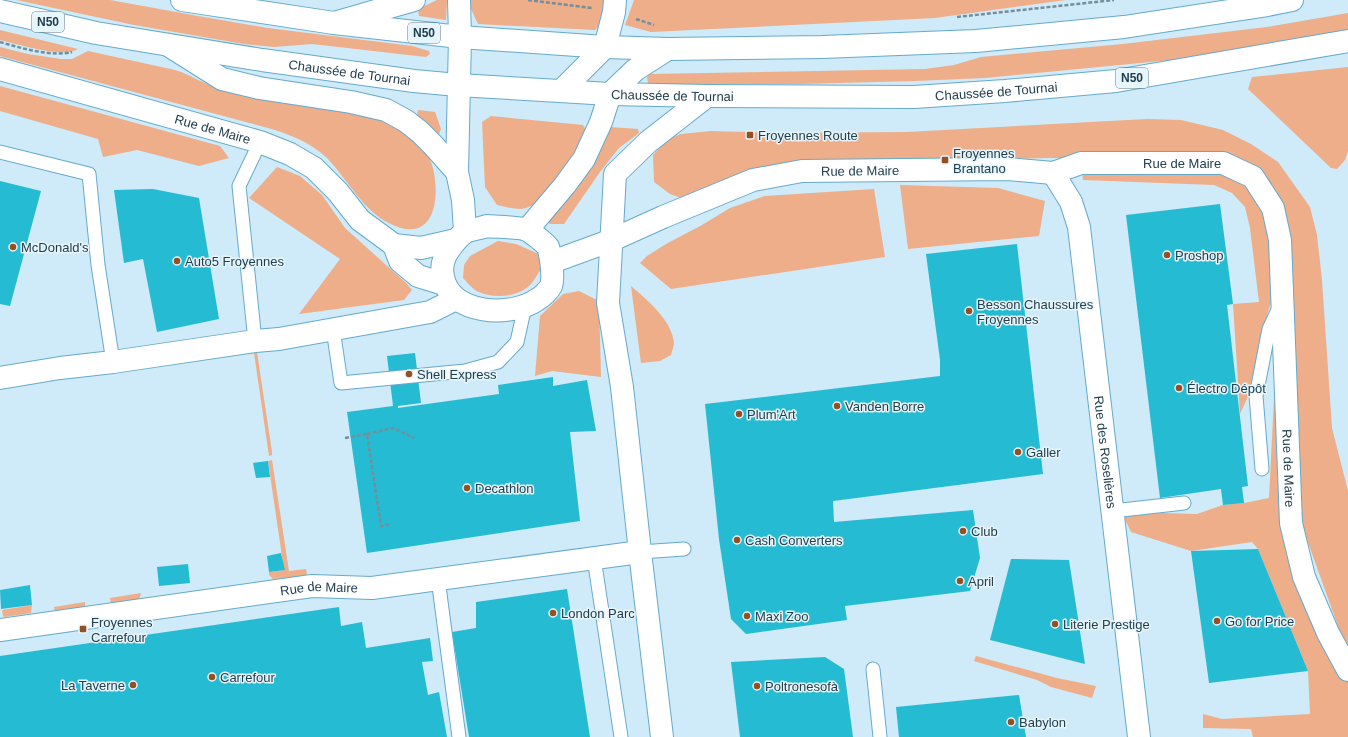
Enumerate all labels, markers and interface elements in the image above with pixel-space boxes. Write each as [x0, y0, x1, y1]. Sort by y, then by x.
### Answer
road number: N50 [32, 12, 64, 32]
road number: N50 [408, 23, 440, 43]
street label: Chaussée de Tournai [288, 56, 411, 88]
road number: N50 [1116, 68, 1148, 88]
street label: Chaussée de Tournai [935, 79, 1058, 103]
street label: Chaussée de Tournai [611, 87, 734, 104]
street label: Rue de Maire [173, 111, 252, 147]
place label: Froyennes Route [758, 128, 858, 143]
marker: Froyennes Route [745, 130, 755, 140]
place label: Froyennes Brantano [953, 146, 1015, 176]
marker: Froyennes Brantano [940, 155, 950, 165]
street label: Rue de Maire [1143, 156, 1221, 171]
street label: Rue de Maire [821, 163, 899, 178]
place label: McDonald's [21, 240, 89, 255]
marker: McDonald's [8, 242, 18, 252]
place label: Proshop [1175, 248, 1223, 263]
marker: Proshop [1162, 250, 1172, 260]
place label: Auto5 Froyennes [185, 254, 285, 269]
marker: Auto5 Froyennes [172, 256, 182, 266]
place label: Besson Chaussures Froyennes [977, 297, 1094, 327]
marker: Besson Chaussures Froyennes [964, 306, 974, 316]
place label: Shell Express [417, 367, 497, 382]
marker: Shell Express [404, 369, 414, 379]
place label: Électro Dépôt [1187, 381, 1266, 396]
marker: Électro Dépôt [1174, 383, 1184, 393]
street label: Rue des Roselières [1091, 395, 1120, 510]
place label: Vanden Borre [845, 399, 924, 414]
marker: Vanden Borre [832, 401, 842, 411]
place label: Plum'Art [747, 407, 796, 422]
marker: Plum'Art [734, 409, 744, 419]
street label: Rue de Maire [1280, 429, 1298, 507]
place label: Galler [1026, 445, 1061, 460]
marker: Galler [1013, 447, 1023, 457]
place label: Decathlon [475, 481, 534, 496]
marker: Decathlon [462, 483, 472, 493]
place label: Club [971, 524, 998, 539]
marker: Club [958, 526, 968, 536]
place label: Cash Converters [745, 533, 843, 548]
marker: Cash Converters [732, 535, 742, 545]
place label: April [968, 574, 994, 589]
marker: April [955, 576, 965, 586]
street label: Rue de Maire [279, 578, 358, 598]
place label: London Parc [561, 606, 635, 621]
marker: London Parc [548, 608, 558, 618]
place label: Maxi Zoo [755, 609, 808, 624]
marker: Maxi Zoo [742, 611, 752, 621]
place label: Go for Price [1225, 614, 1294, 629]
place label: Froyennes Carrefour [91, 615, 153, 645]
marker: Go for Price [1212, 616, 1222, 626]
place label: Literie Prestige [1063, 617, 1150, 632]
marker: Literie Prestige [1050, 619, 1060, 629]
marker: Froyennes Carrefour [78, 624, 88, 634]
place label: Carrefour [220, 670, 276, 685]
marker: Carrefour [207, 672, 217, 682]
place label: La Taverne [61, 678, 125, 693]
place label: Poltronesofà [765, 679, 839, 694]
marker: La Taverne [128, 680, 138, 690]
marker: Poltronesofà [752, 681, 762, 691]
place label: Babylon [1019, 715, 1066, 730]
marker: Babylon [1006, 717, 1016, 727]

